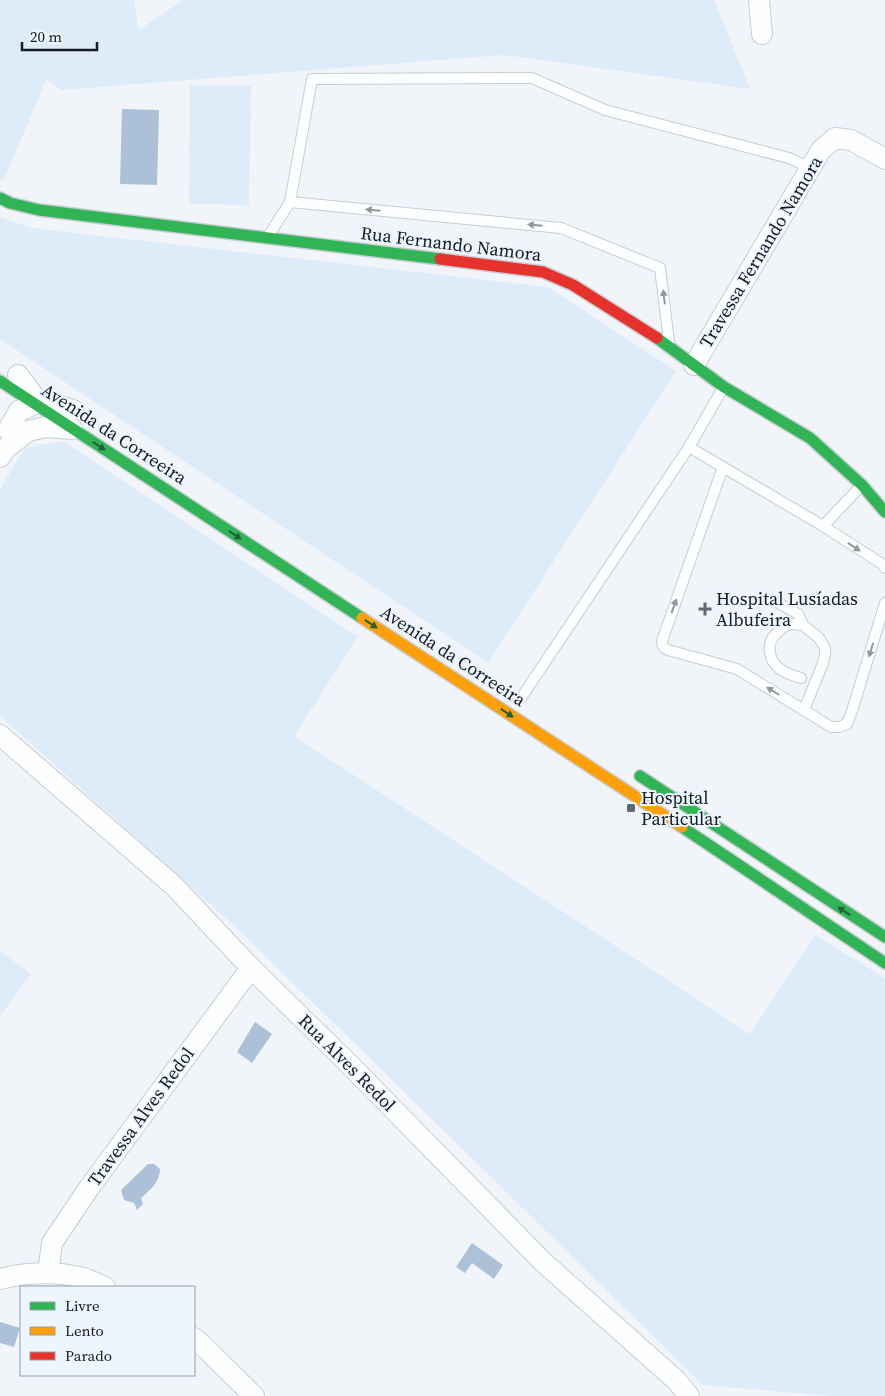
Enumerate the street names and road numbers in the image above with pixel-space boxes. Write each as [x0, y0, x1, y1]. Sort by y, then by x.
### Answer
street label: Travessa Fernando Namora [693, 150, 828, 352]
street label: Rua Fernando Namora [359, 220, 544, 267]
street label: Avenida da Correeira [37, 377, 192, 490]
street label: Avenida da Correeira [376, 599, 531, 712]
street label: Rua Alves Redol [293, 1008, 402, 1117]
street label: Travessa Alves Redol [82, 1042, 200, 1191]

